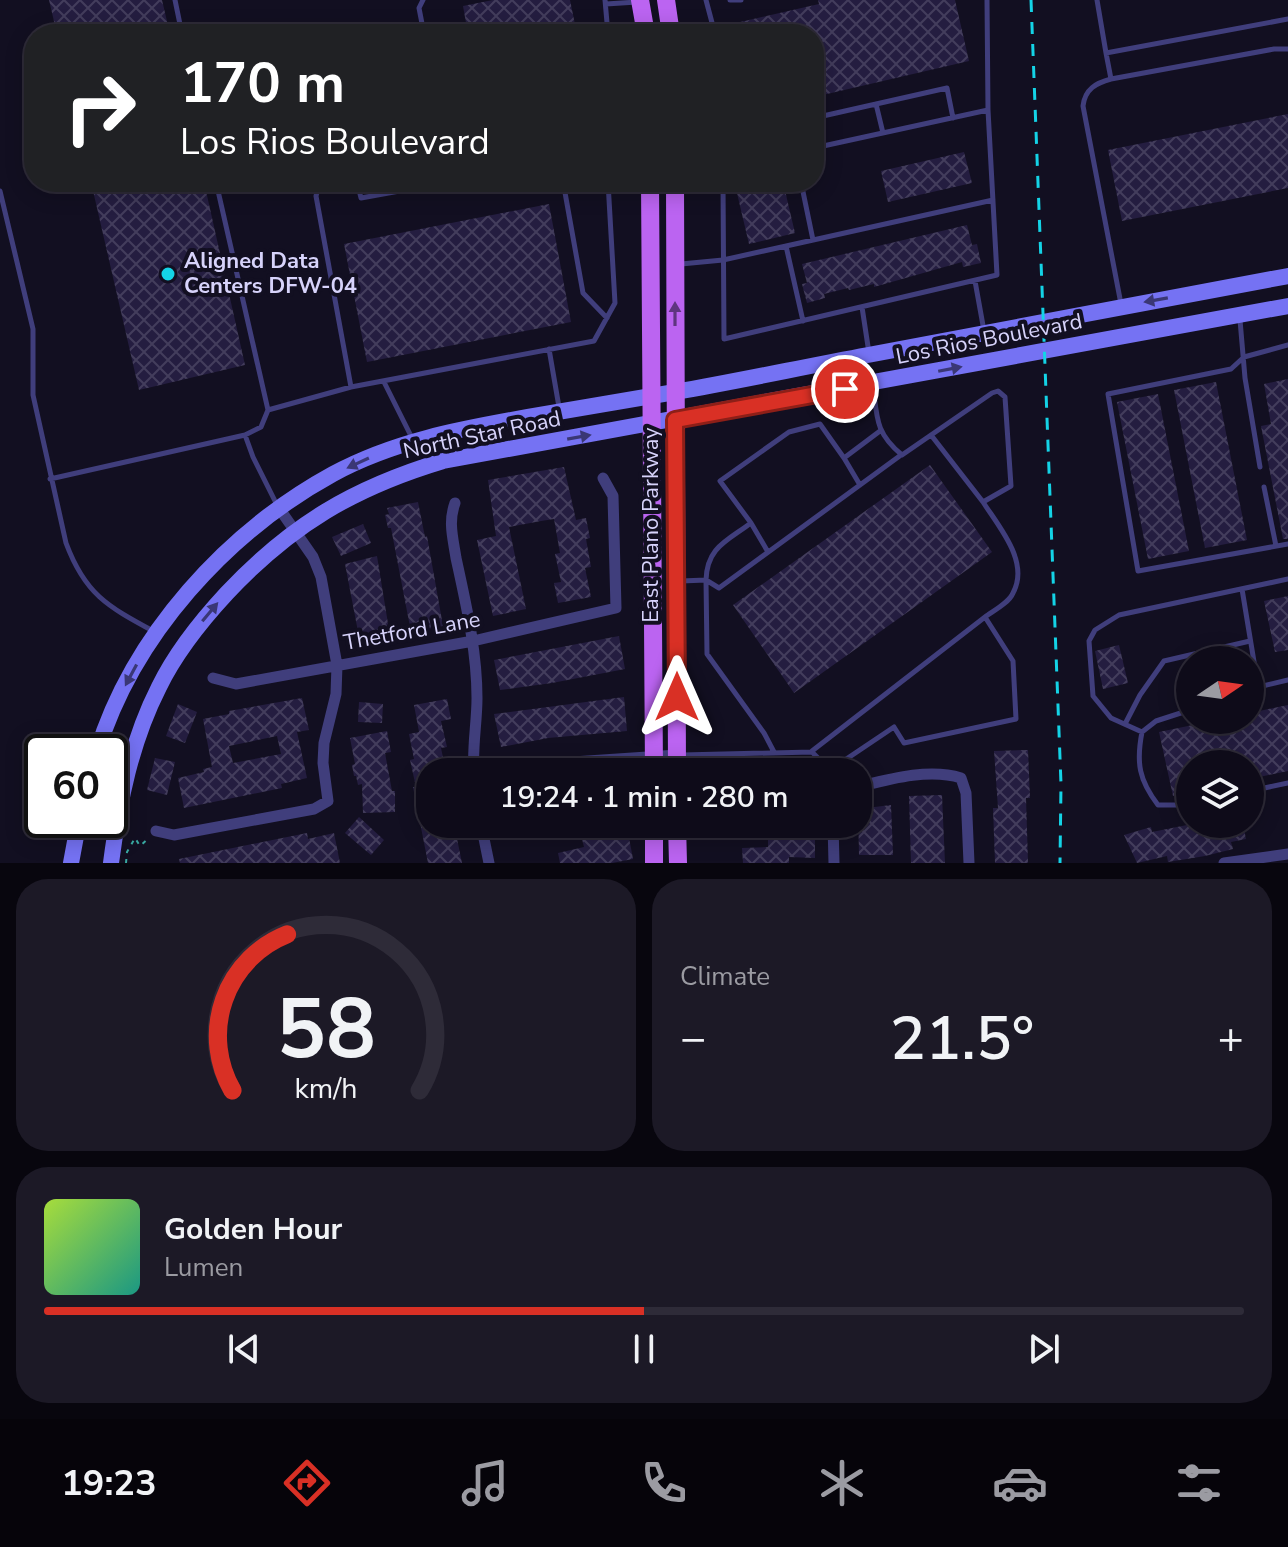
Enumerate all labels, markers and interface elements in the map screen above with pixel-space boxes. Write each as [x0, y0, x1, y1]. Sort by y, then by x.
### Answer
text: 170 m [180, 45, 345, 122]
icon: right [48, 56, 152, 160]
text: Los Rios Boulevard [180, 118, 490, 167]
place label: Aligned Data Centers DFW-04 [184, 246, 357, 301]
marker: Aligned Data Centers DFW-04 [159, 265, 177, 283]
one-way arrow [1144, 294, 1169, 306]
one-way arrow [669, 301, 681, 326]
street label: Los Rios Boulevard [893, 306, 1085, 372]
pin [811, 355, 879, 423]
one-way arrow [937, 362, 962, 375]
icon: arrive [823, 367, 867, 411]
street label: North Star Road [400, 404, 564, 466]
street label: East Plano Parkway [636, 427, 666, 623]
one-way arrow [566, 430, 591, 443]
one-way arrow [346, 456, 369, 470]
one-way arrow [201, 603, 218, 623]
street label: Thetford Lane [341, 604, 483, 658]
north arrow [1176, 646, 1264, 734]
map controls [1176, 646, 1264, 838]
position arrow [635, 655, 719, 739]
one-way arrow [125, 664, 138, 687]
speed limit sign: 60 [24, 734, 128, 838]
button: layers [1176, 750, 1264, 838]
text: 19:24 · 1 min · 280 m [499, 777, 789, 818]
text: Climate [680, 959, 770, 994]
text: 58 [276, 973, 376, 1086]
text: 21.5° [890, 998, 1034, 1080]
text: − [680, 1009, 706, 1069]
text: + [1218, 1009, 1244, 1069]
text: km/h [295, 1069, 357, 1108]
text: Golden Hour [164, 1209, 342, 1250]
text: Lumen [164, 1250, 243, 1285]
icon: previous [222, 1327, 266, 1371]
icon: pause [622, 1327, 666, 1371]
icon: next [1022, 1327, 1066, 1371]
icon: directions [279, 1455, 335, 1511]
icon: music [457, 1455, 513, 1511]
icon: phone [636, 1455, 692, 1511]
icon: climate [814, 1455, 870, 1511]
icon: car [992, 1455, 1048, 1511]
icon: filters [1171, 1455, 1227, 1511]
text: 19:23 [61, 1459, 157, 1508]

